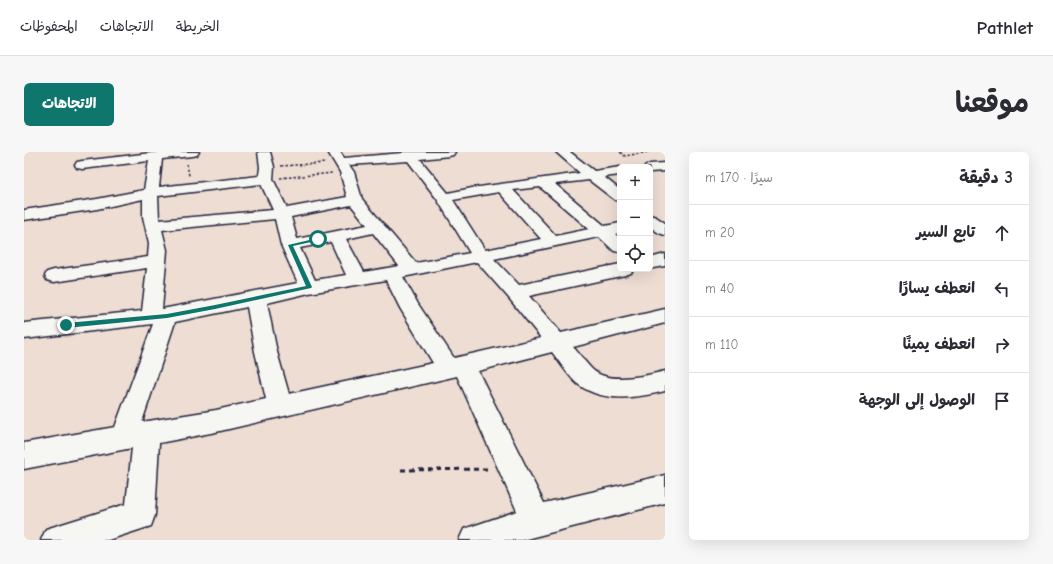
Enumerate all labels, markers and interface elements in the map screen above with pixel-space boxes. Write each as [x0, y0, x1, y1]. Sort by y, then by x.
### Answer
text: Pathlet [977, 17, 1033, 39]
text: المحفوظات [20, 18, 78, 35]
text: الاتجاهات [100, 18, 154, 35]
text: الخريطة [176, 18, 219, 35]
button: الاتجاهات [24, 83, 114, 126]
text: موقعنا [955, 87, 1029, 119]
map controls [617, 164, 653, 272]
button: + [617, 164, 653, 200]
text: 3 دقيقة [959, 168, 1013, 187]
text: سيرًا · 170 m [705, 170, 773, 185]
button: − [617, 200, 653, 236]
icon: ahead [991, 222, 1013, 244]
text: تابع السير [916, 223, 975, 241]
text: 20 m [705, 225, 735, 240]
route start [309, 230, 327, 248]
button: locate [617, 236, 653, 272]
icon: left [991, 278, 1013, 300]
text: انعطف يسارًا [899, 279, 975, 297]
text: 40 m [705, 281, 734, 296]
route end [57, 316, 75, 334]
icon: right [991, 334, 1013, 356]
text: انعطف يمينًا [903, 335, 975, 353]
text: 110 m [705, 337, 738, 352]
icon: arrive [991, 390, 1013, 412]
text: الوصول إلى الوجهة [859, 391, 975, 409]

